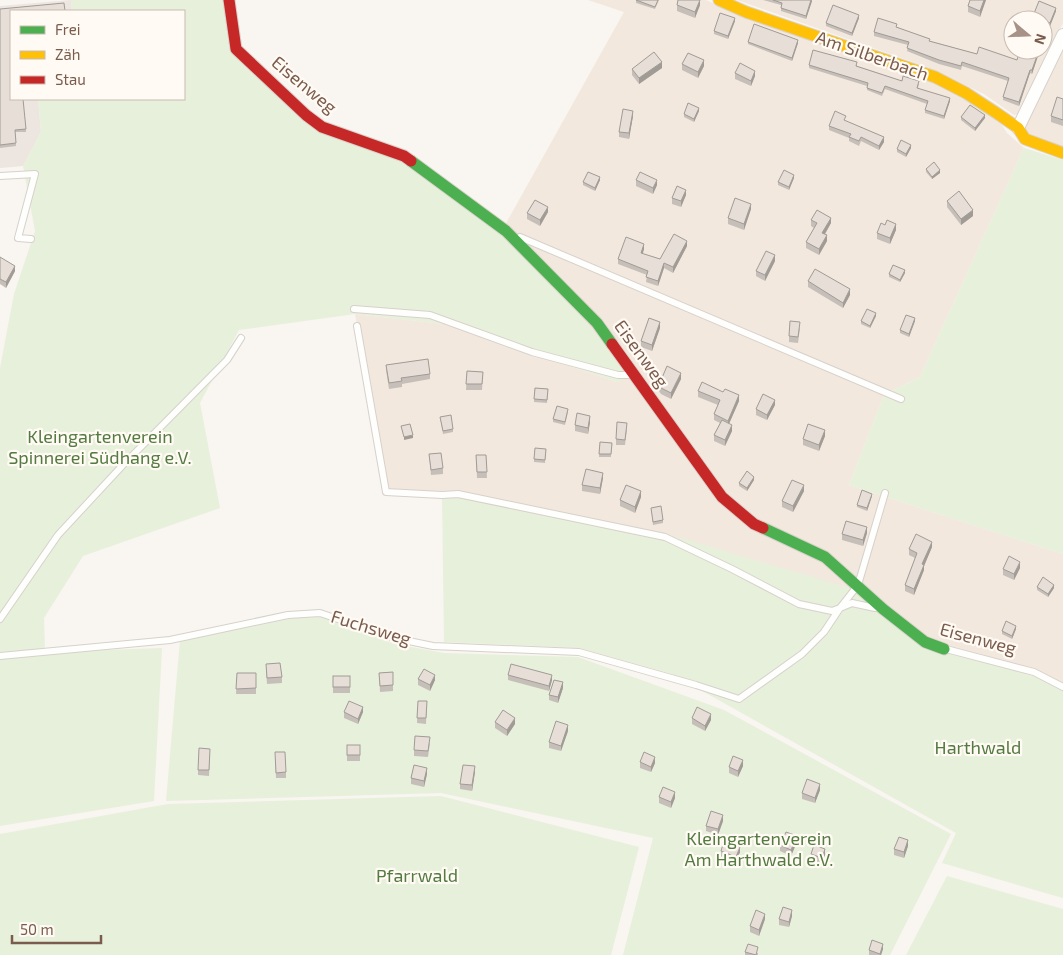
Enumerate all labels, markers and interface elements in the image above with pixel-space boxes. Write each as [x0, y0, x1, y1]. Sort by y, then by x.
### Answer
legend [10, 10, 185, 100]
north arrow [1003, 10, 1053, 60]
text: Frei [55, 20, 80, 38]
street label: Am Silberbach [813, 26, 931, 85]
text: N [1031, 32, 1050, 47]
text: Zäh [55, 45, 80, 63]
street label: Eisenweg [268, 51, 342, 118]
text: Stau [55, 70, 86, 88]
street label: Eisenweg [610, 315, 674, 392]
park label: Kleingartenverein Spinnerei Südhang e.V. [8, 425, 192, 468]
street label: Fuchsweg [329, 604, 414, 650]
street label: Eisenweg [938, 617, 1019, 659]
park label: Harthwald [935, 736, 1021, 758]
park label: Kleingartenverein Am Harthwald e.V. [685, 827, 833, 870]
park label: Pfarrwald [376, 864, 458, 886]
scale bar [12, 912, 101, 944]
text: 50 m [20, 920, 54, 938]

